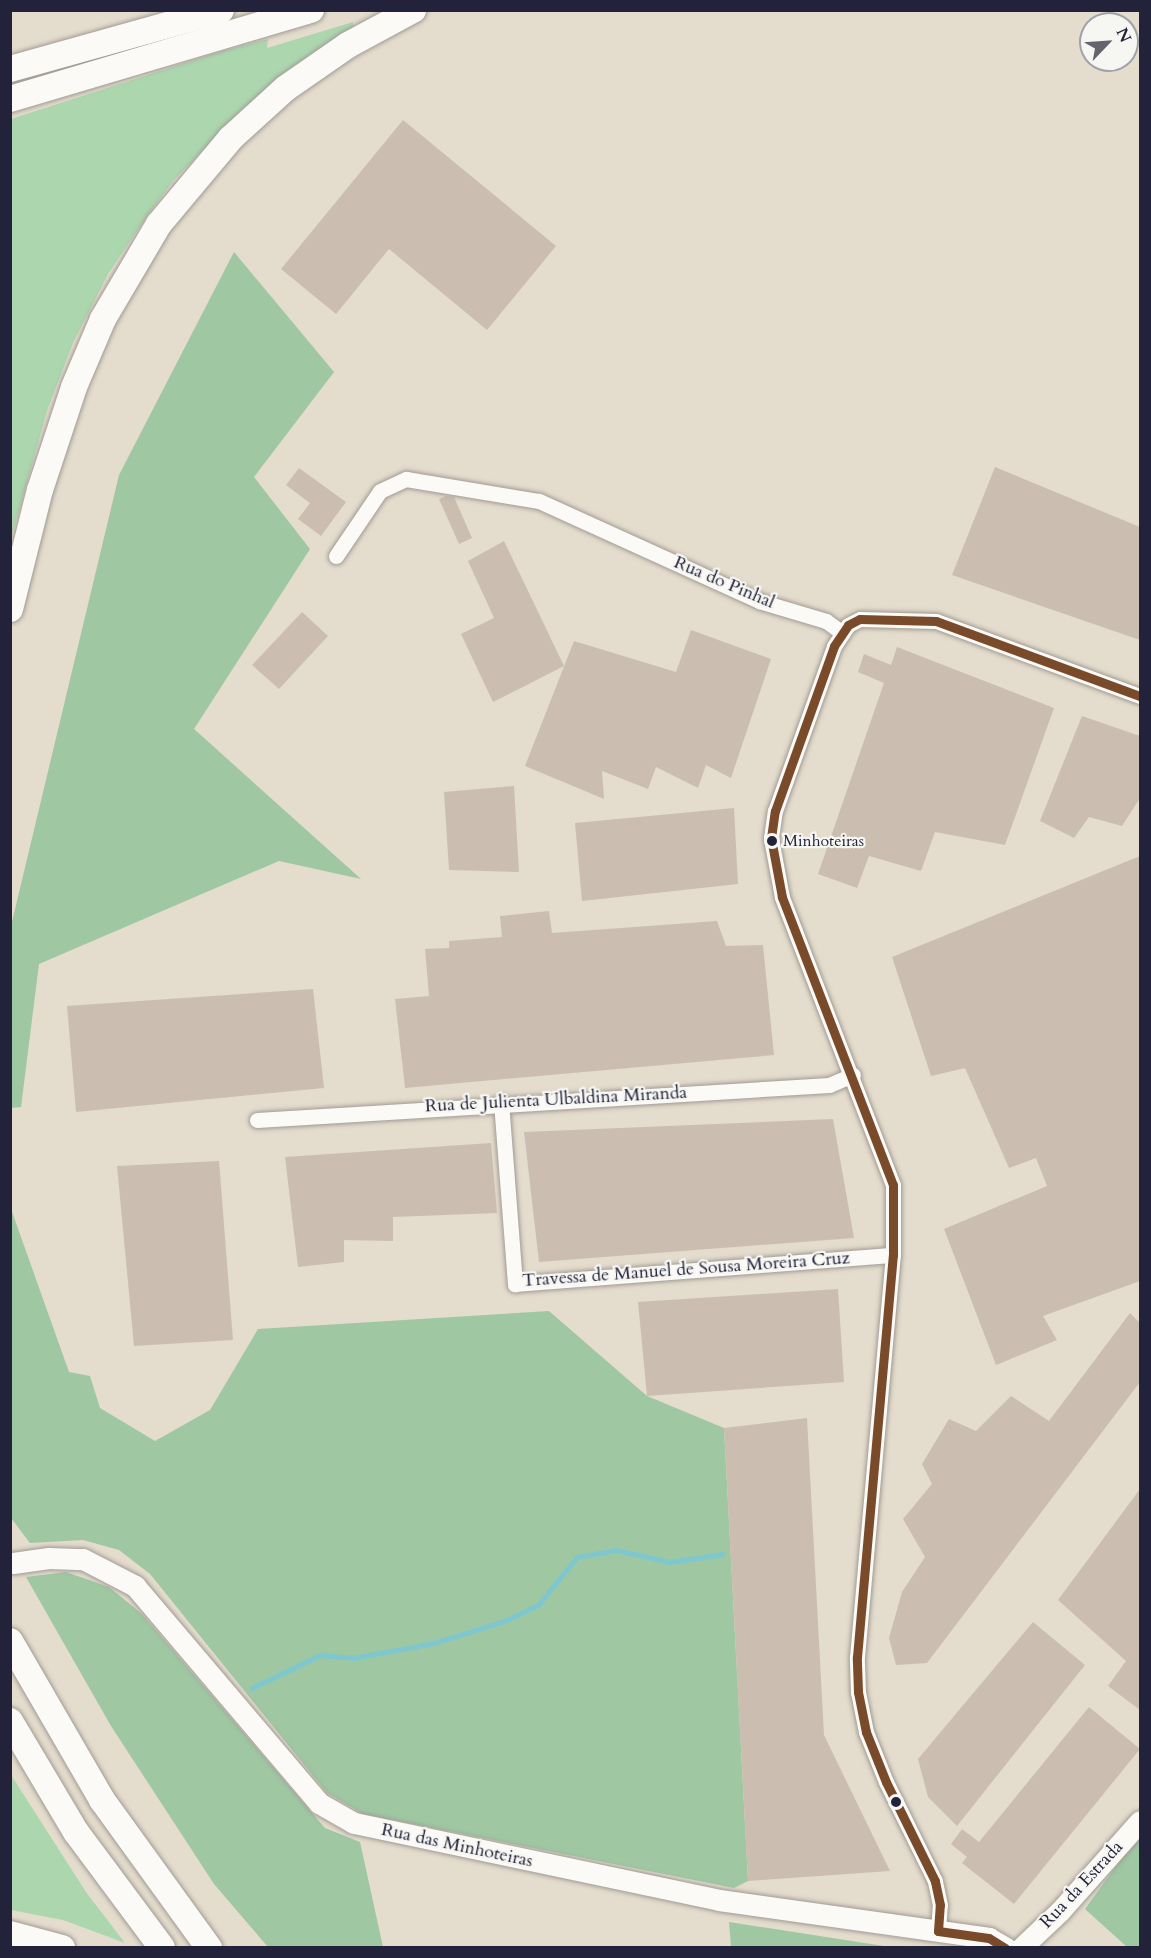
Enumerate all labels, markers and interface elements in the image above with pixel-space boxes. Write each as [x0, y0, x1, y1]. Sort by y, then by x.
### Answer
north arrow [1079, 12, 1139, 72]
text: N [1111, 24, 1136, 46]
street label: Rua do Pinhal [670, 552, 778, 614]
place label: Minhoteiras [783, 831, 864, 851]
marker: Minhoteiras [766, 835, 778, 847]
street label: Rua de Julienta Ulbaldina Miranda [424, 1082, 688, 1118]
street label: Travessa de Manuel de Sousa Moreira Cruz [522, 1248, 850, 1292]
unlabelled marker [890, 1796, 902, 1808]
street label: Rua das Minhoteiras [379, 1819, 535, 1873]
street label: Rua da Estrada [1036, 1837, 1128, 1933]

